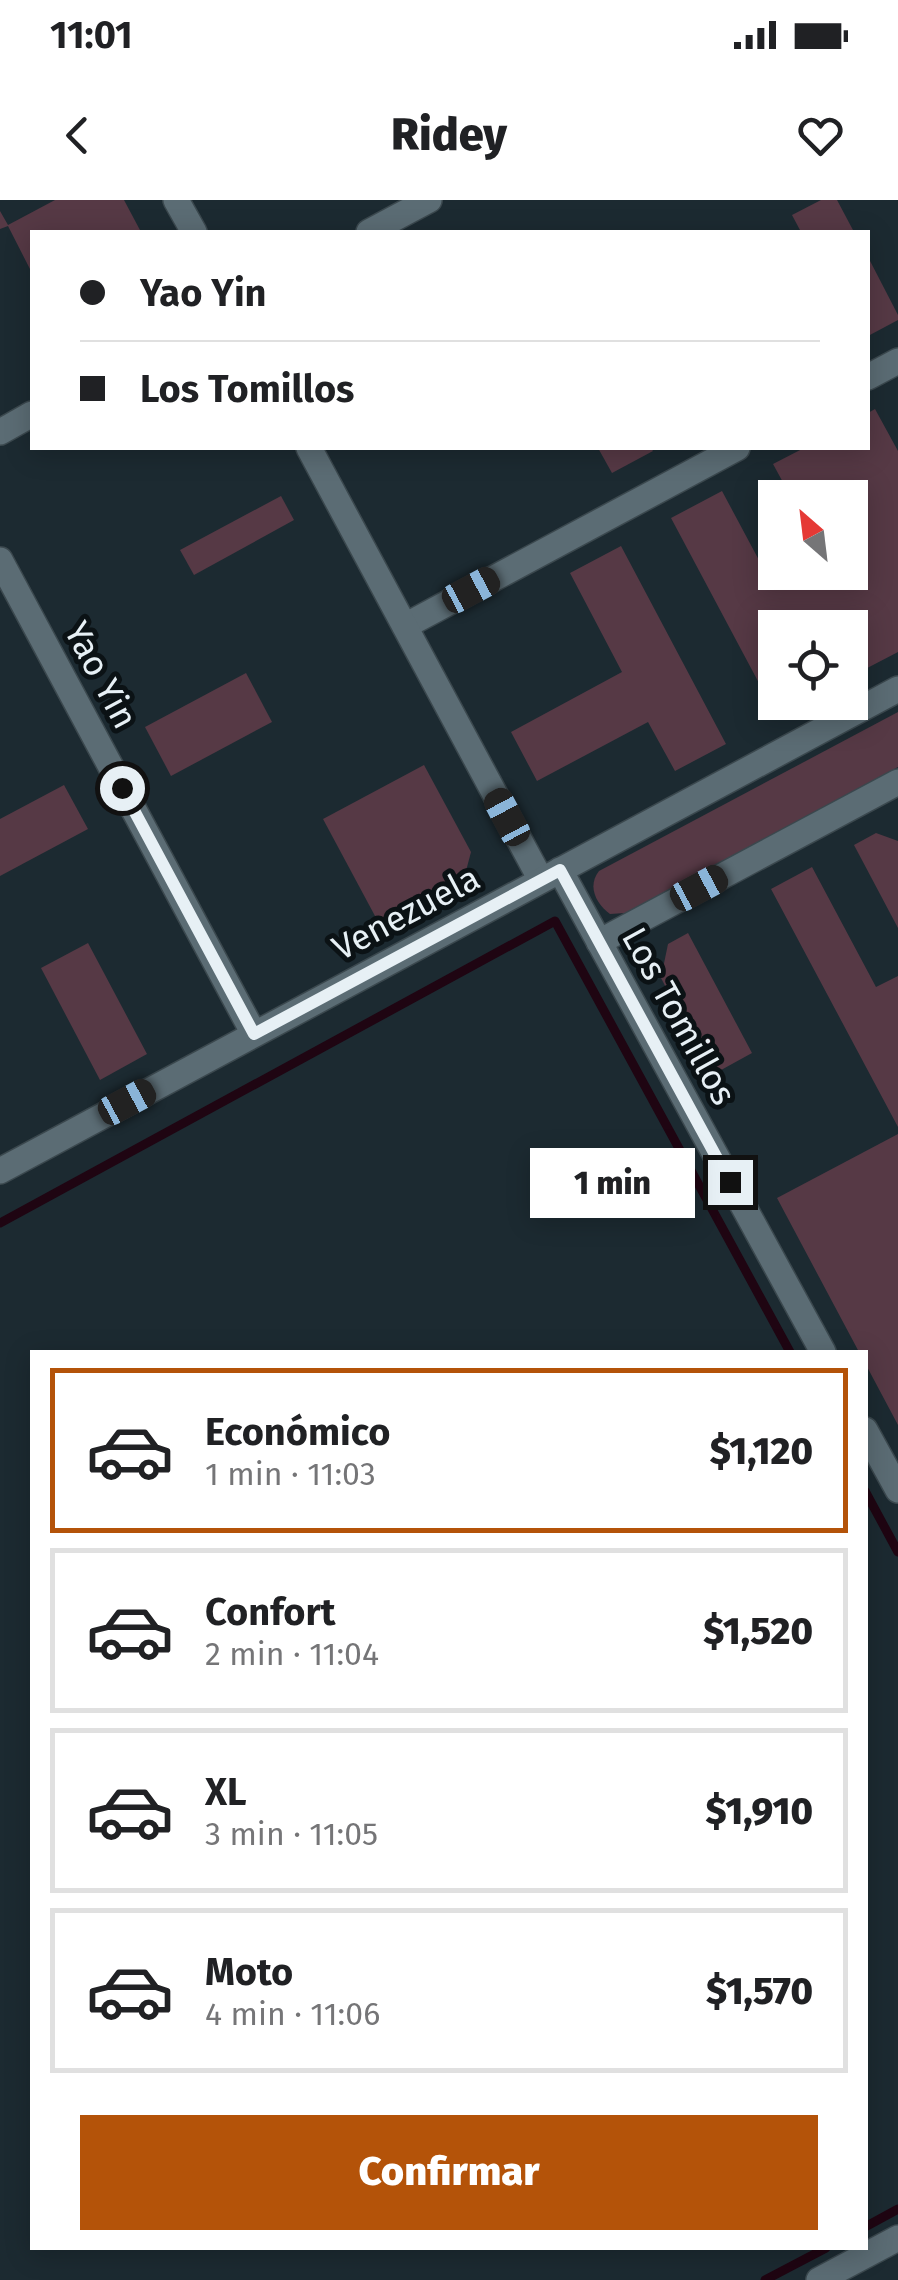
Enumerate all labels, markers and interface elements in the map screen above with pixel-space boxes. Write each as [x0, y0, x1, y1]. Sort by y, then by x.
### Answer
text: 11:01 [50, 12, 133, 58]
icon: back [50, 108, 105, 163]
text: Ridey [391, 108, 507, 162]
icon: heart [793, 108, 848, 163]
text: Yao Yin [140, 270, 267, 316]
text: Los Tomillos [140, 366, 354, 412]
north arrow [758, 480, 868, 590]
map controls [758, 480, 868, 720]
car [437, 563, 505, 617]
button: locate [758, 610, 868, 720]
street label: Yao Yin [55, 614, 147, 736]
route start [100, 766, 145, 811]
car [480, 783, 534, 851]
street label: Venezuela [325, 857, 487, 969]
car [665, 861, 733, 915]
street label: Los Tomillos [613, 920, 745, 1112]
car [93, 1075, 161, 1129]
callout: 1 min [530, 1147, 695, 1217]
route end [708, 1160, 753, 1205]
text: 1 min [574, 1164, 651, 1202]
icon: car [85, 1406, 175, 1496]
text: Económico [205, 1409, 390, 1455]
text: $1,120 [710, 1428, 813, 1474]
text: 1 min · 11:03 [205, 1455, 376, 1493]
icon: car [85, 1586, 175, 1676]
text: Confort [205, 1589, 335, 1635]
text: $1,520 [703, 1608, 813, 1654]
text: 2 min · 11:04 [205, 1635, 379, 1673]
icon: car [85, 1766, 175, 1856]
text: XL [205, 1769, 247, 1815]
text: $1,910 [706, 1788, 813, 1834]
text: 3 min · 11:05 [205, 1815, 378, 1853]
icon: car [85, 1946, 175, 2036]
text: Moto [205, 1949, 293, 1995]
text: $1,570 [706, 1968, 813, 2014]
text: 4 min · 11:06 [205, 1995, 380, 2033]
button: Confirmar [80, 2115, 818, 2230]

